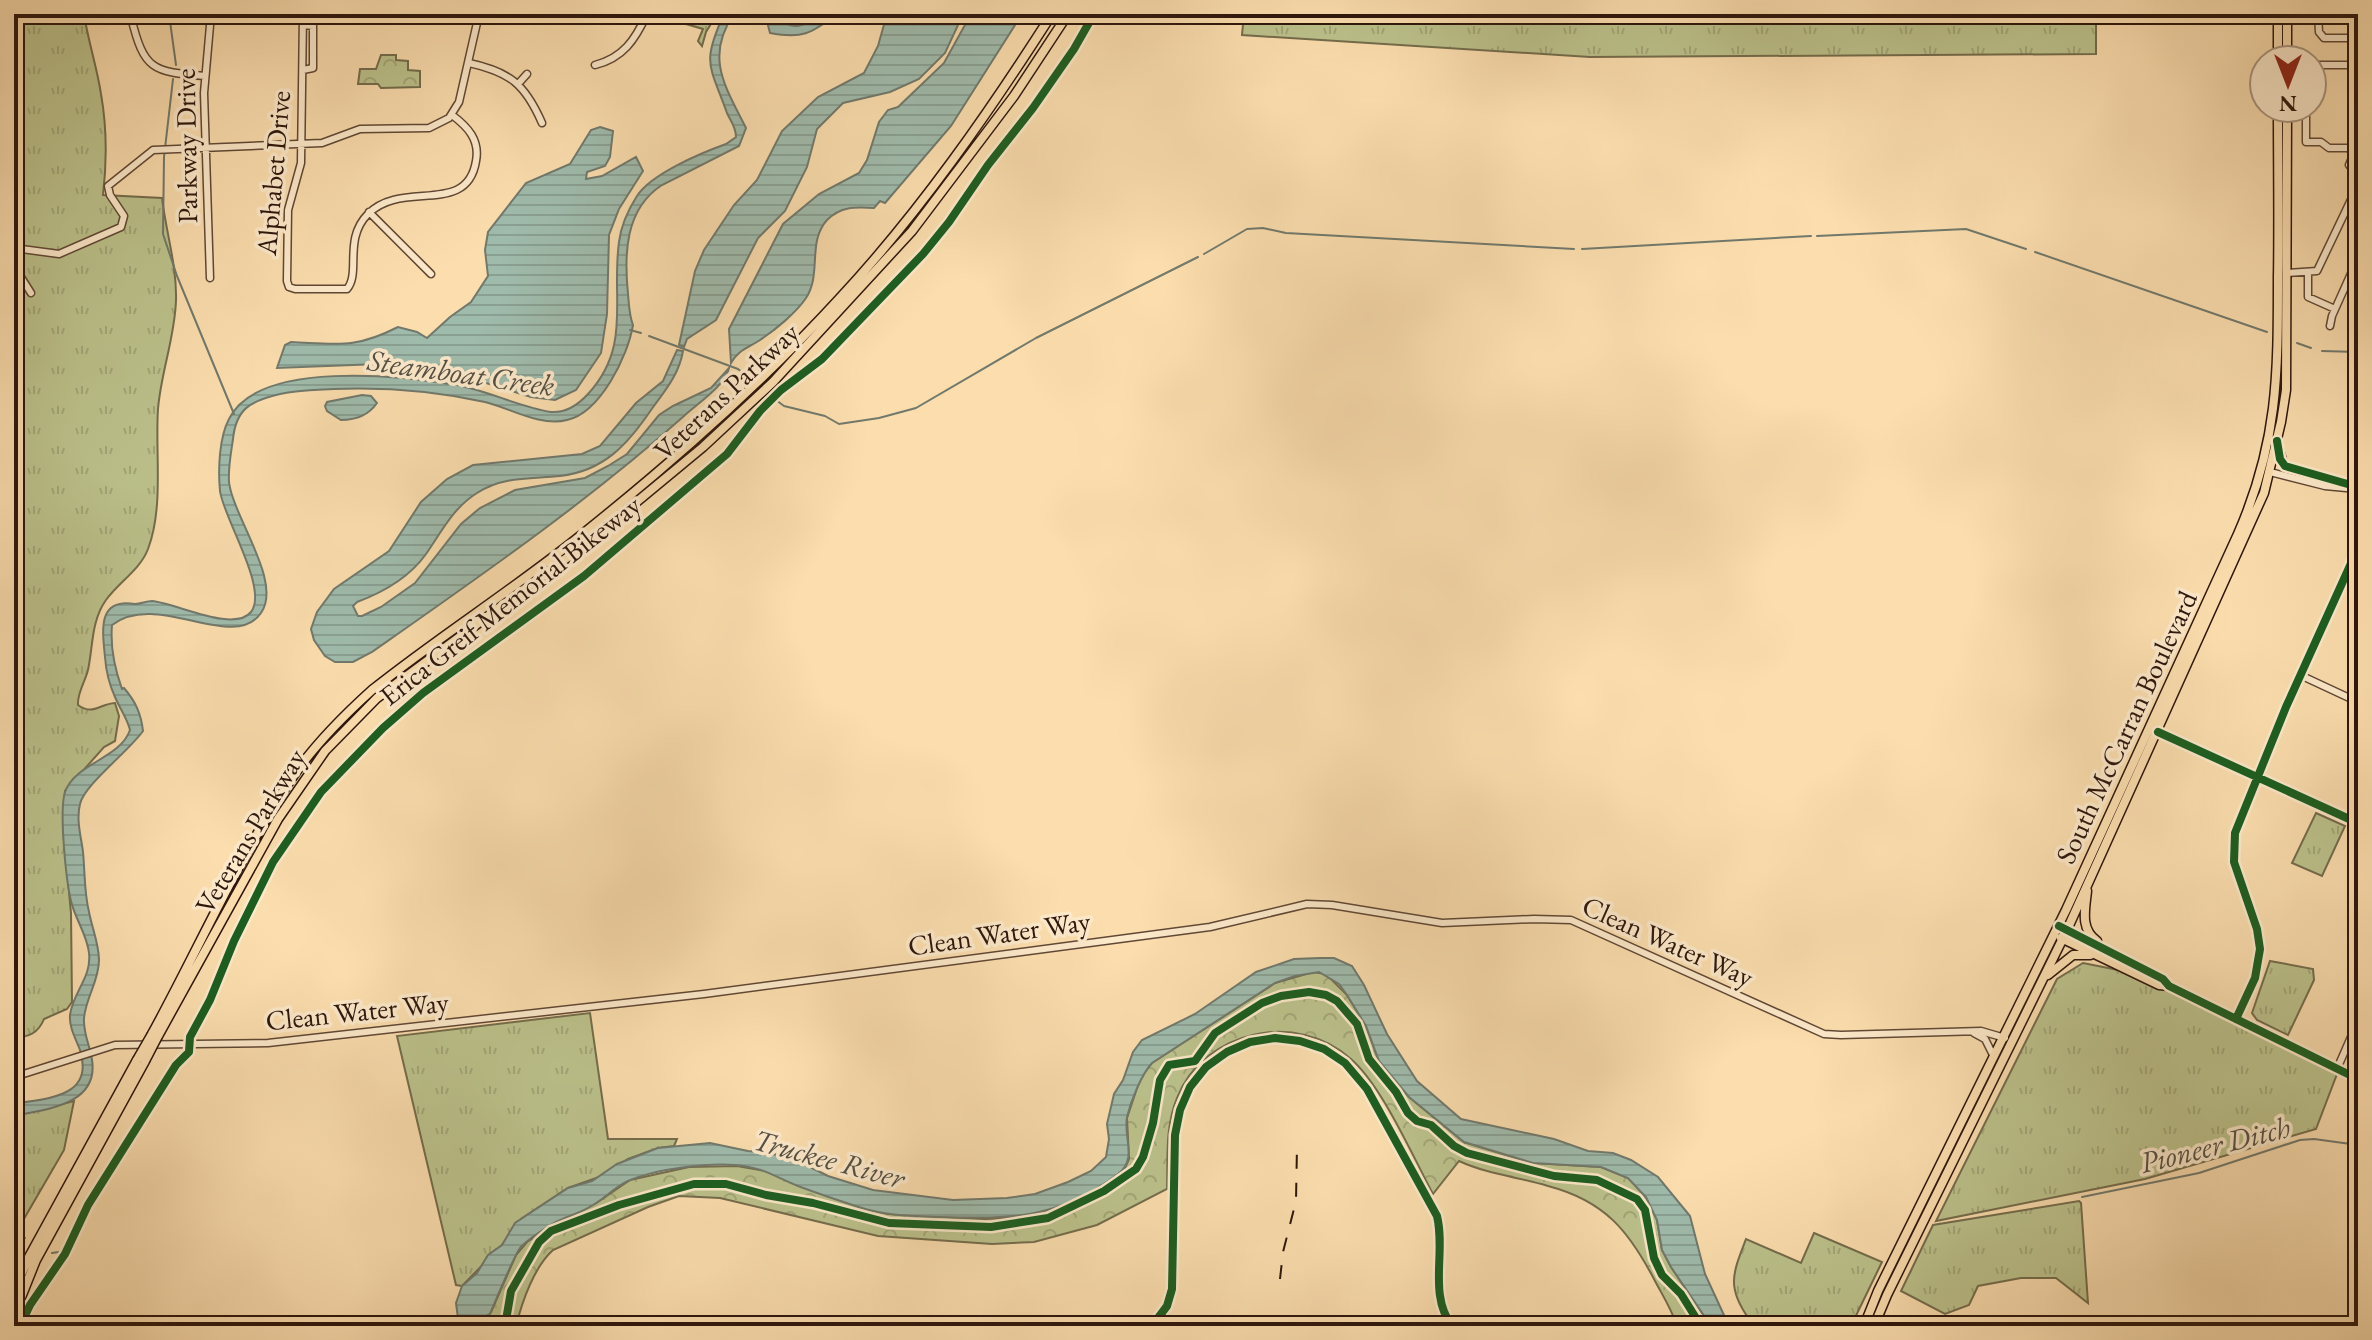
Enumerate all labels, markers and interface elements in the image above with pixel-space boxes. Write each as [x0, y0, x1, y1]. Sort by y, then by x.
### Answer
north arrow [2248, 44, 2328, 124]
street label: Parkway Drive [167, 68, 205, 224]
street label: Alphabet Drive [248, 89, 298, 258]
text: N [2279, 89, 2297, 118]
street label: Veterans Parkway [646, 314, 807, 468]
water label: Steamboat Creek [364, 340, 557, 405]
street label: Erica Greif Memorial Bikeway [372, 486, 649, 713]
street label: South McCarran Boulevard [2047, 584, 2205, 869]
street label: Veterans Parkway [187, 741, 314, 920]
street label: Clean Water Way [1577, 887, 1760, 995]
street label: Clean Water Way [906, 902, 1093, 964]
street label: Clean Water Way [264, 983, 451, 1039]
water label: Pioneer Ditch [2136, 1107, 2295, 1182]
water label: Truckee River [749, 1120, 910, 1198]

